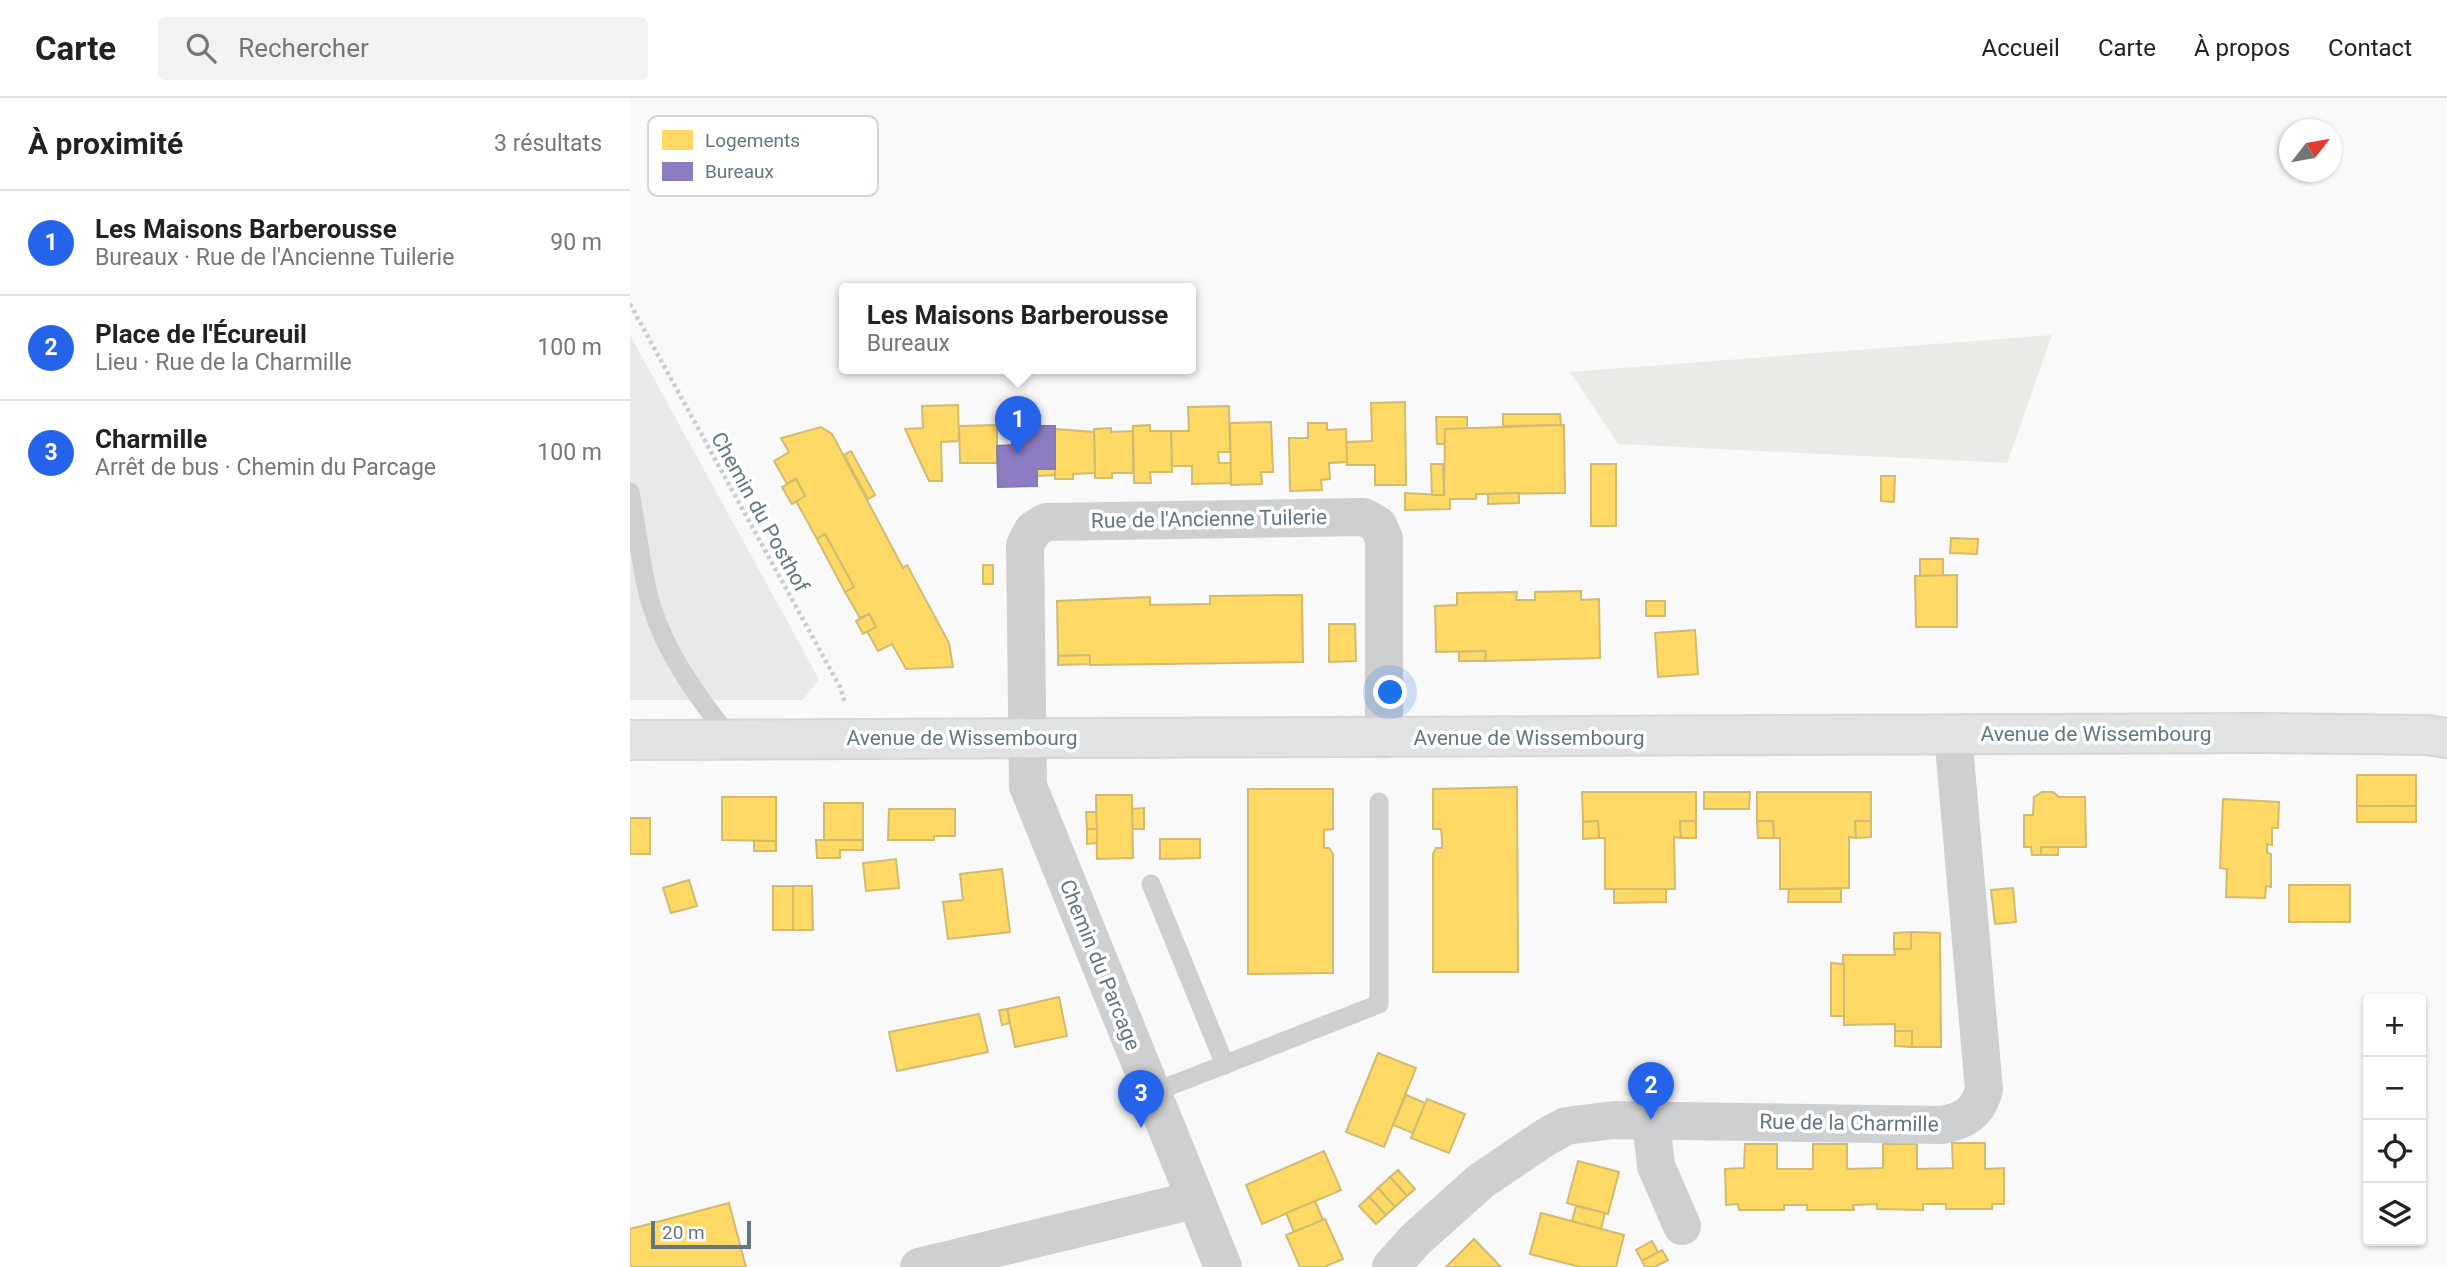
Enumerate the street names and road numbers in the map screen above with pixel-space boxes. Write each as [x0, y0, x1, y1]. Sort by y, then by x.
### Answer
street label: Chemin du Posthof [706, 428, 814, 597]
street label: Rue de l'Ancienne Tuilerie [1091, 505, 1327, 533]
street label: Avenue de Wissembourg [1980, 722, 2212, 746]
street label: Avenue de Wissembourg [846, 726, 1078, 750]
street label: Avenue de Wissembourg [1413, 726, 1645, 750]
street label: Chemin du Parcage [1055, 876, 1145, 1054]
street label: Rue de la Charmille [1759, 1109, 1939, 1137]

